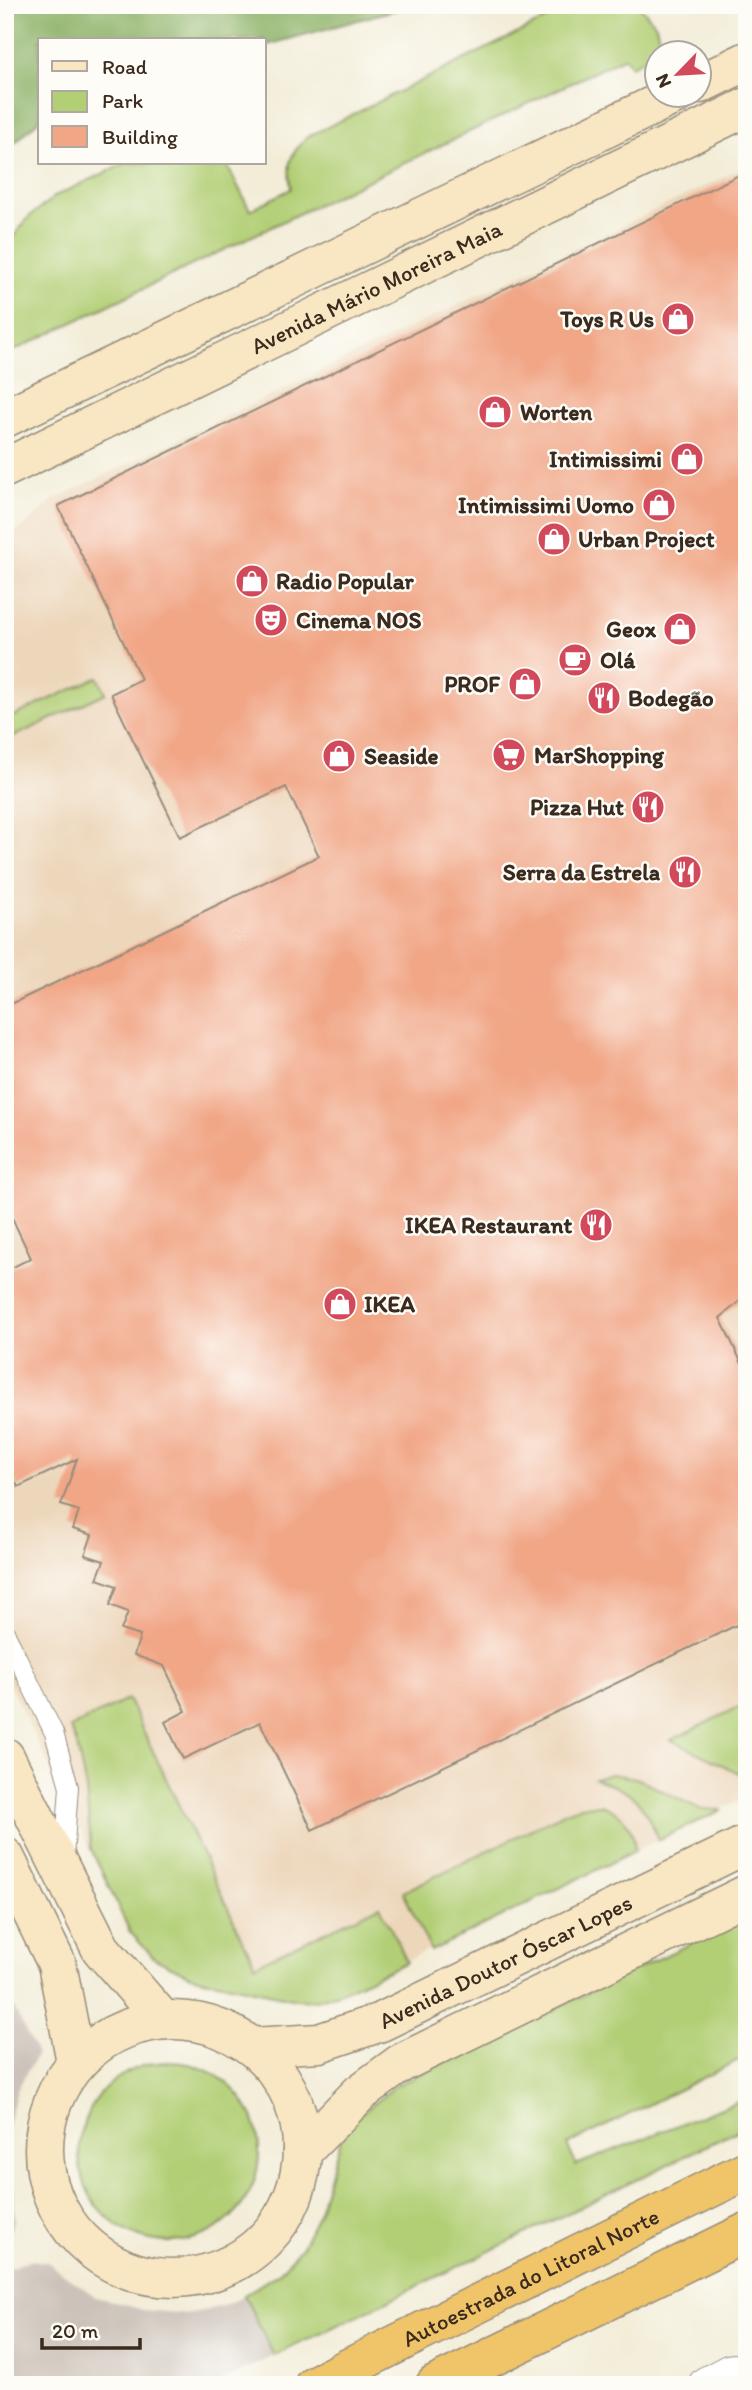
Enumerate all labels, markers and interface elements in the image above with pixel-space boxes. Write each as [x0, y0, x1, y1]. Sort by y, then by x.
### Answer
legend [38, 38, 266, 164]
north arrow [644, 38, 714, 108]
text: Road [102, 54, 148, 79]
text: N [650, 70, 676, 92]
text: Park [102, 88, 144, 113]
text: Building [102, 124, 178, 149]
street label: Avenida Mário Moreira Maia [246, 214, 507, 360]
shop icon: Toys R Us [659, 300, 697, 338]
place label: Toys R Us [559, 305, 654, 333]
shop icon: Worten [476, 393, 514, 431]
place label: Worten [520, 398, 593, 426]
shop icon: Intimissimi [668, 440, 706, 478]
place label: Intimissimi [549, 445, 662, 473]
shop icon: Intimissimi Uomo [640, 486, 678, 524]
place label: Intimissimi Uomo [458, 491, 634, 519]
shop icon: Urban Project [535, 520, 573, 558]
place label: Urban Project [578, 525, 715, 553]
shop icon: Radio Popular [233, 562, 271, 600]
place label: Radio Popular [276, 567, 415, 595]
theatre icon: Cinema NOS [252, 601, 290, 639]
place label: Cinema NOS [296, 606, 421, 634]
shop icon: Geox [661, 610, 699, 648]
place label: Geox [606, 615, 657, 643]
cafe icon: Olá [556, 641, 594, 679]
place label: Olá [600, 646, 636, 674]
shop icon: PROF [506, 665, 544, 703]
place label: PROF [444, 670, 500, 698]
restaurant icon: Bodegão [585, 679, 623, 717]
place label: Bodegão [628, 684, 714, 712]
supermarket icon: MarShopping [490, 736, 528, 774]
shop icon: Seaside [320, 737, 358, 775]
place label: MarShopping [534, 741, 665, 769]
place label: Seaside [364, 742, 439, 770]
restaurant icon: Pizza Hut [629, 788, 667, 826]
place label: Pizza Hut [530, 793, 624, 821]
restaurant icon: Serra da Estrela [666, 853, 704, 891]
place label: Serra da Estrela [503, 858, 661, 886]
restaurant icon: IKEA Restaurant [577, 1206, 615, 1244]
place label: IKEA Restaurant [405, 1211, 572, 1239]
shop icon: IKEA [321, 1285, 359, 1323]
place label: IKEA [364, 1290, 415, 1318]
street label: Avenida Doutor Óscar Lopes [374, 1888, 637, 2035]
street label: Autoestrada do Litoral Norte [398, 2202, 664, 2353]
scale bar [42, 2306, 140, 2350]
text: 20 m [52, 2318, 99, 2343]

